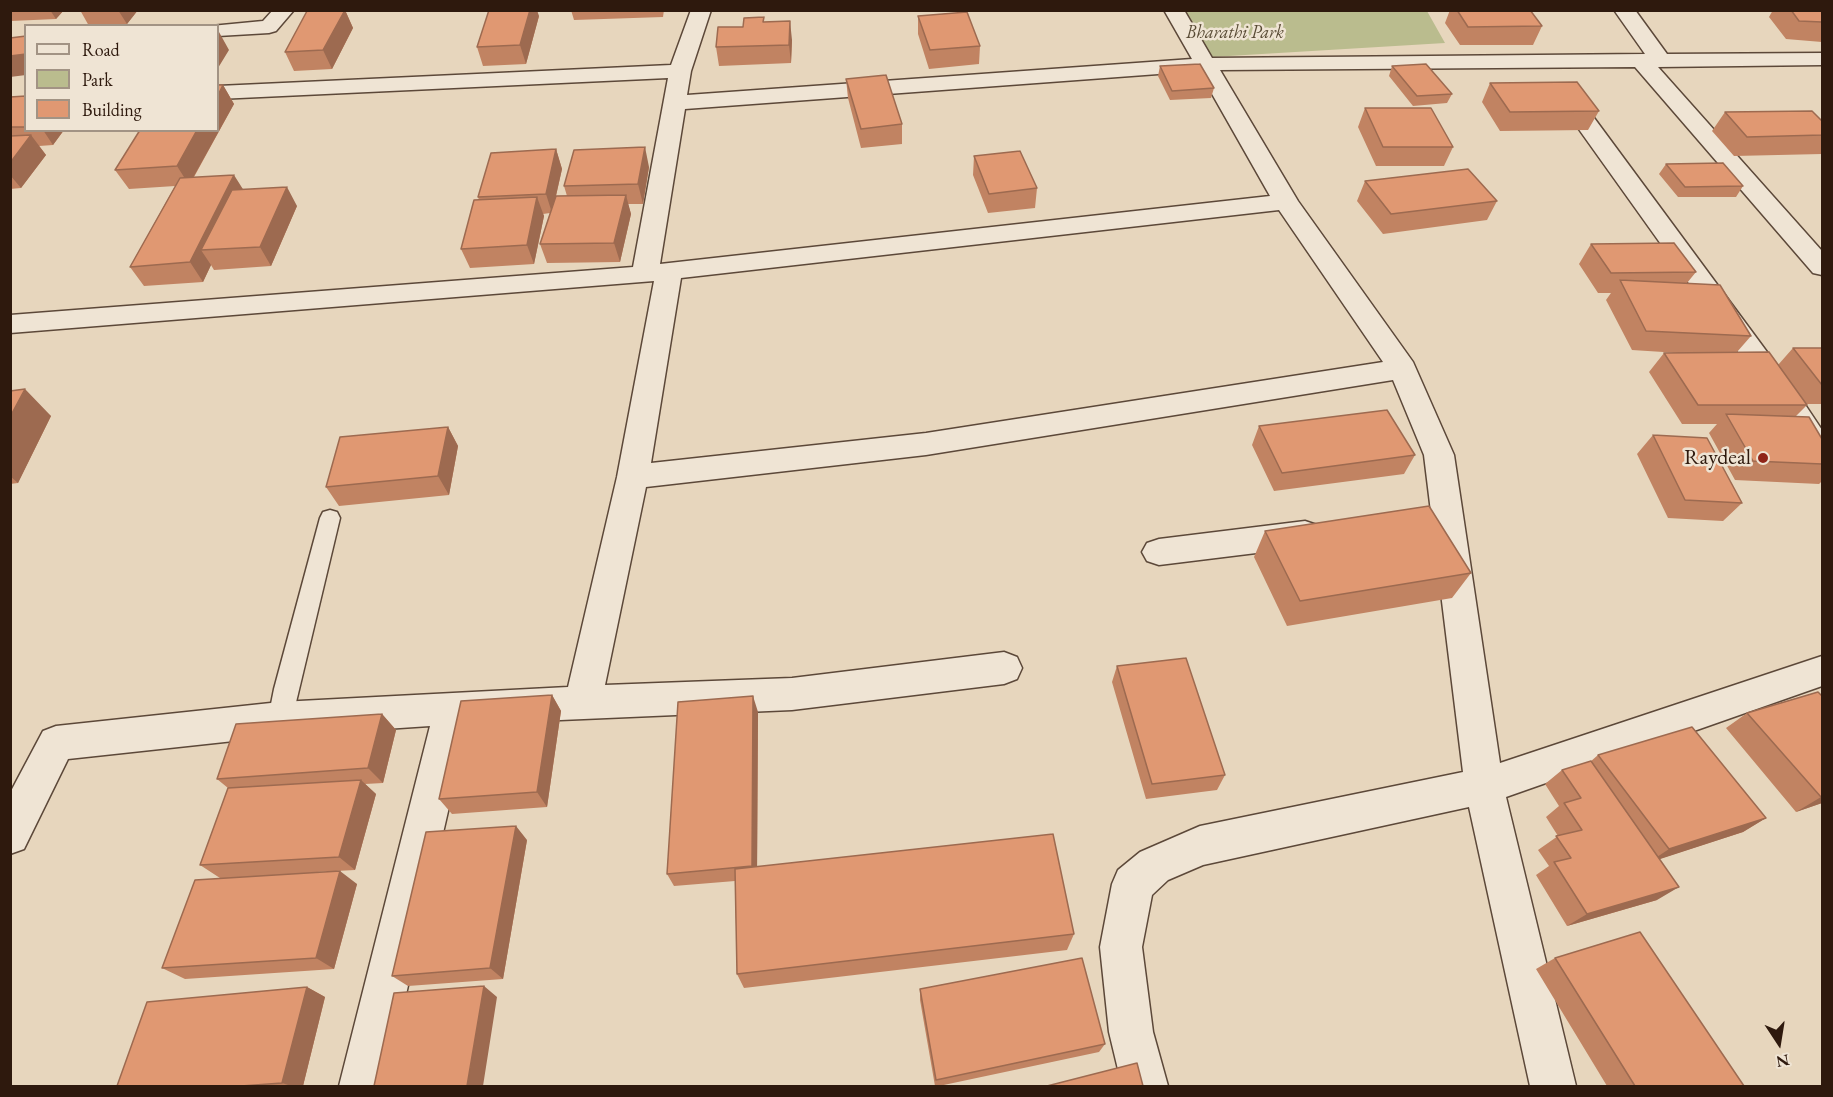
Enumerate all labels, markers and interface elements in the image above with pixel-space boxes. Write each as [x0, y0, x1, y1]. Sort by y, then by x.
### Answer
park label: Bharathi Park [1186, 22, 1284, 44]
legend [24, 24, 219, 132]
text: Road [82, 38, 120, 61]
text: Park [82, 68, 113, 91]
text: Building [82, 98, 142, 121]
place label: Raydeal [1684, 445, 1751, 471]
marker: Raydeal [1756, 451, 1770, 465]
north arrow [1749, 1013, 1809, 1073]
text: N [1774, 1049, 1791, 1073]

